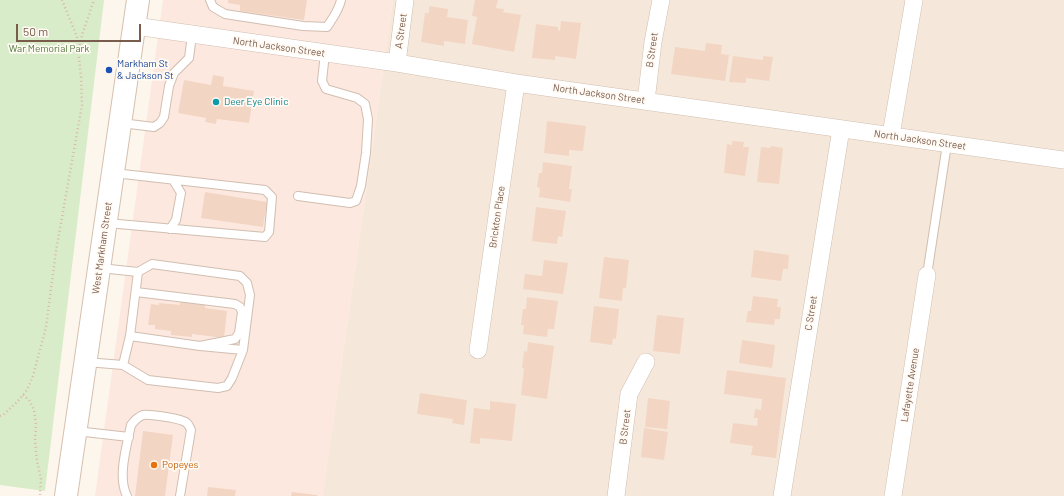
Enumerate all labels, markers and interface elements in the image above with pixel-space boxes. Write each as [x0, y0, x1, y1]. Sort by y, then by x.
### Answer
street label: A Street [393, 13, 409, 49]
scale bar [18, 16, 143, 42]
text: 50 m [23, 24, 48, 38]
street label: B Street [644, 32, 660, 68]
street label: North Jackson Street [232, 35, 326, 59]
park label: War Memorial Park [9, 43, 89, 55]
place label: Markham St & Jackson St [117, 58, 174, 82]
marker: Markham St & Jackson St [104, 65, 114, 75]
street label: North Jackson Street [552, 82, 646, 106]
place label: Deer Eye Clinic [224, 96, 288, 108]
marker: Deer Eye Clinic [211, 97, 221, 107]
street label: North Jackson Street [873, 128, 967, 152]
street label: Brickton Place [487, 185, 507, 249]
street label: West Markham Street [90, 201, 114, 295]
street label: C Street [802, 295, 820, 331]
street label: Lafayette Avenue [898, 347, 922, 423]
street label: B Street [617, 409, 633, 445]
place label: Popeyes [162, 459, 198, 471]
marker: Popeyes [149, 460, 159, 470]

